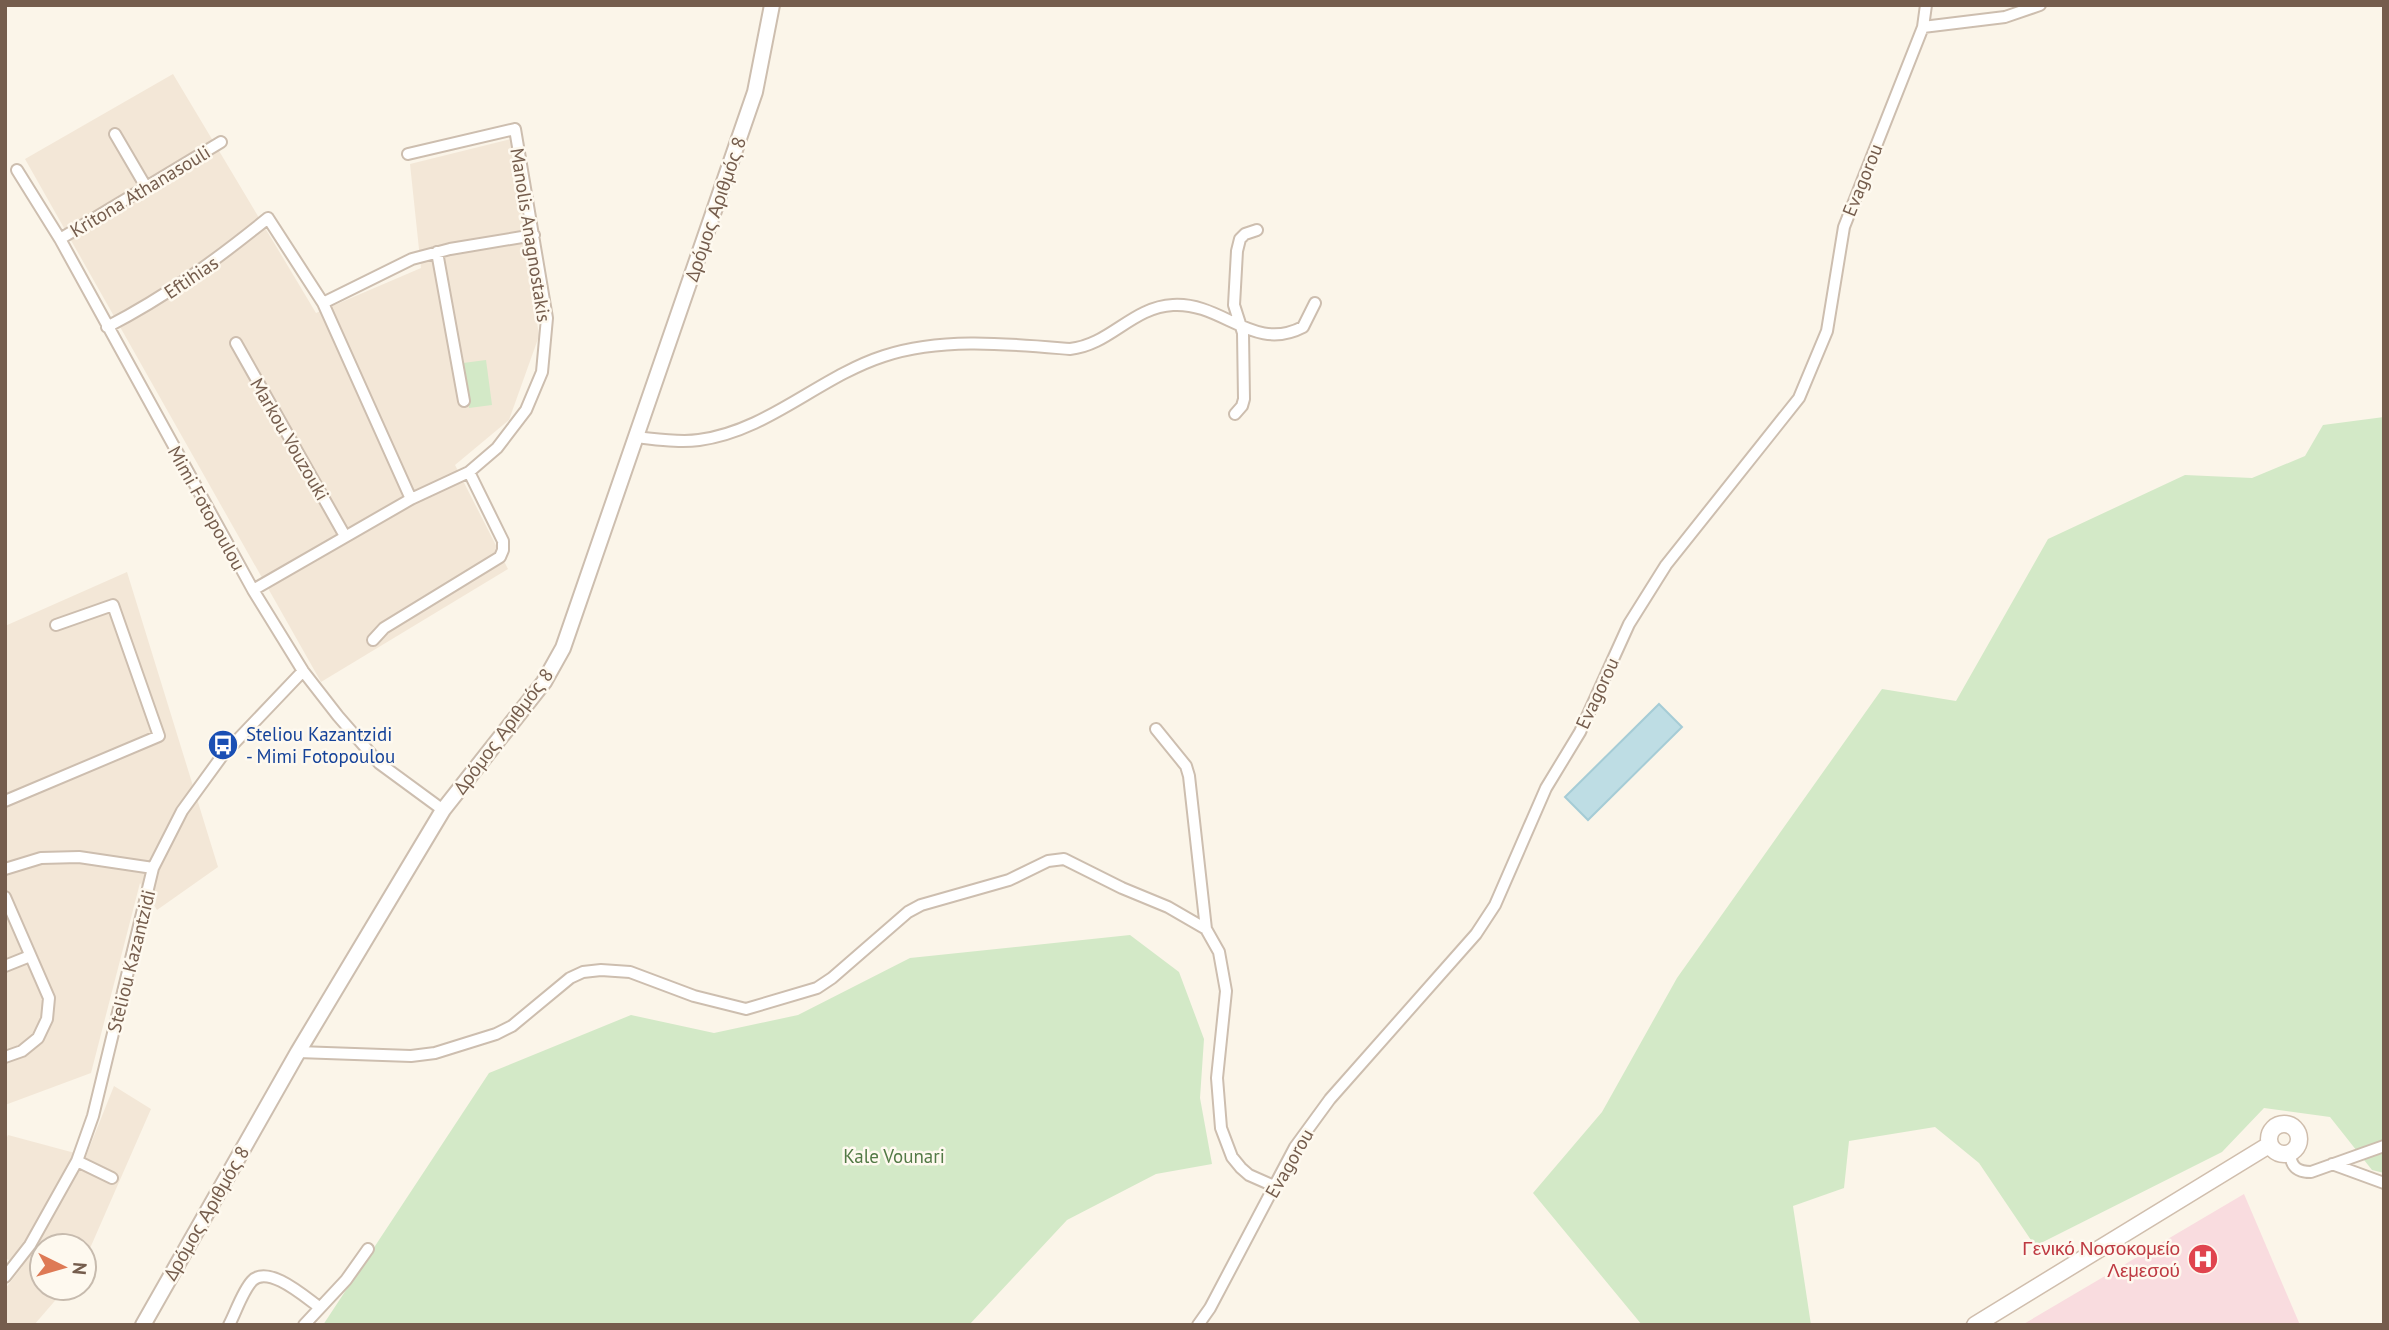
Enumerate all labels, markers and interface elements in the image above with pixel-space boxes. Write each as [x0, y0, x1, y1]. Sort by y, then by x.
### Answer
street label: Δρόμος Αριθμός 8 [679, 134, 751, 284]
street label: Kritona Athanasouli [66, 140, 214, 242]
street label: Evagorou [1837, 140, 1887, 220]
street label: Manolis Anagnostakis [505, 146, 557, 324]
street label: Eftihias [159, 250, 223, 304]
street label: Markou Vouzouki [245, 373, 335, 505]
street label: Mimi Fotopoulou [163, 441, 251, 575]
street label: Evagorou [1570, 653, 1624, 733]
street label: Δρόμος Αριθμός 8 [448, 663, 558, 799]
place label: Steliou Kazantzidi - Mimi Fotopoulou [246, 722, 395, 768]
bus stop icon: Steliou Kazantzidi - Mimi Fotopoulou [206, 728, 240, 762]
street label: Steliou Kazantzidi [102, 887, 160, 1035]
street label: Evagorou [1260, 1124, 1318, 1202]
street label: Δρόμος Αριθμός 8 [158, 1141, 254, 1285]
park label: Kale Vounari [843, 1144, 945, 1168]
north arrow [28, 1232, 98, 1302]
place label: Γενικό Νοσοκομείο Λεμεσού [2022, 1236, 2180, 1282]
hospital icon: Γενικό Νοσοκομείο Λεμεσού [2186, 1242, 2220, 1276]
text: N [67, 1261, 92, 1276]

